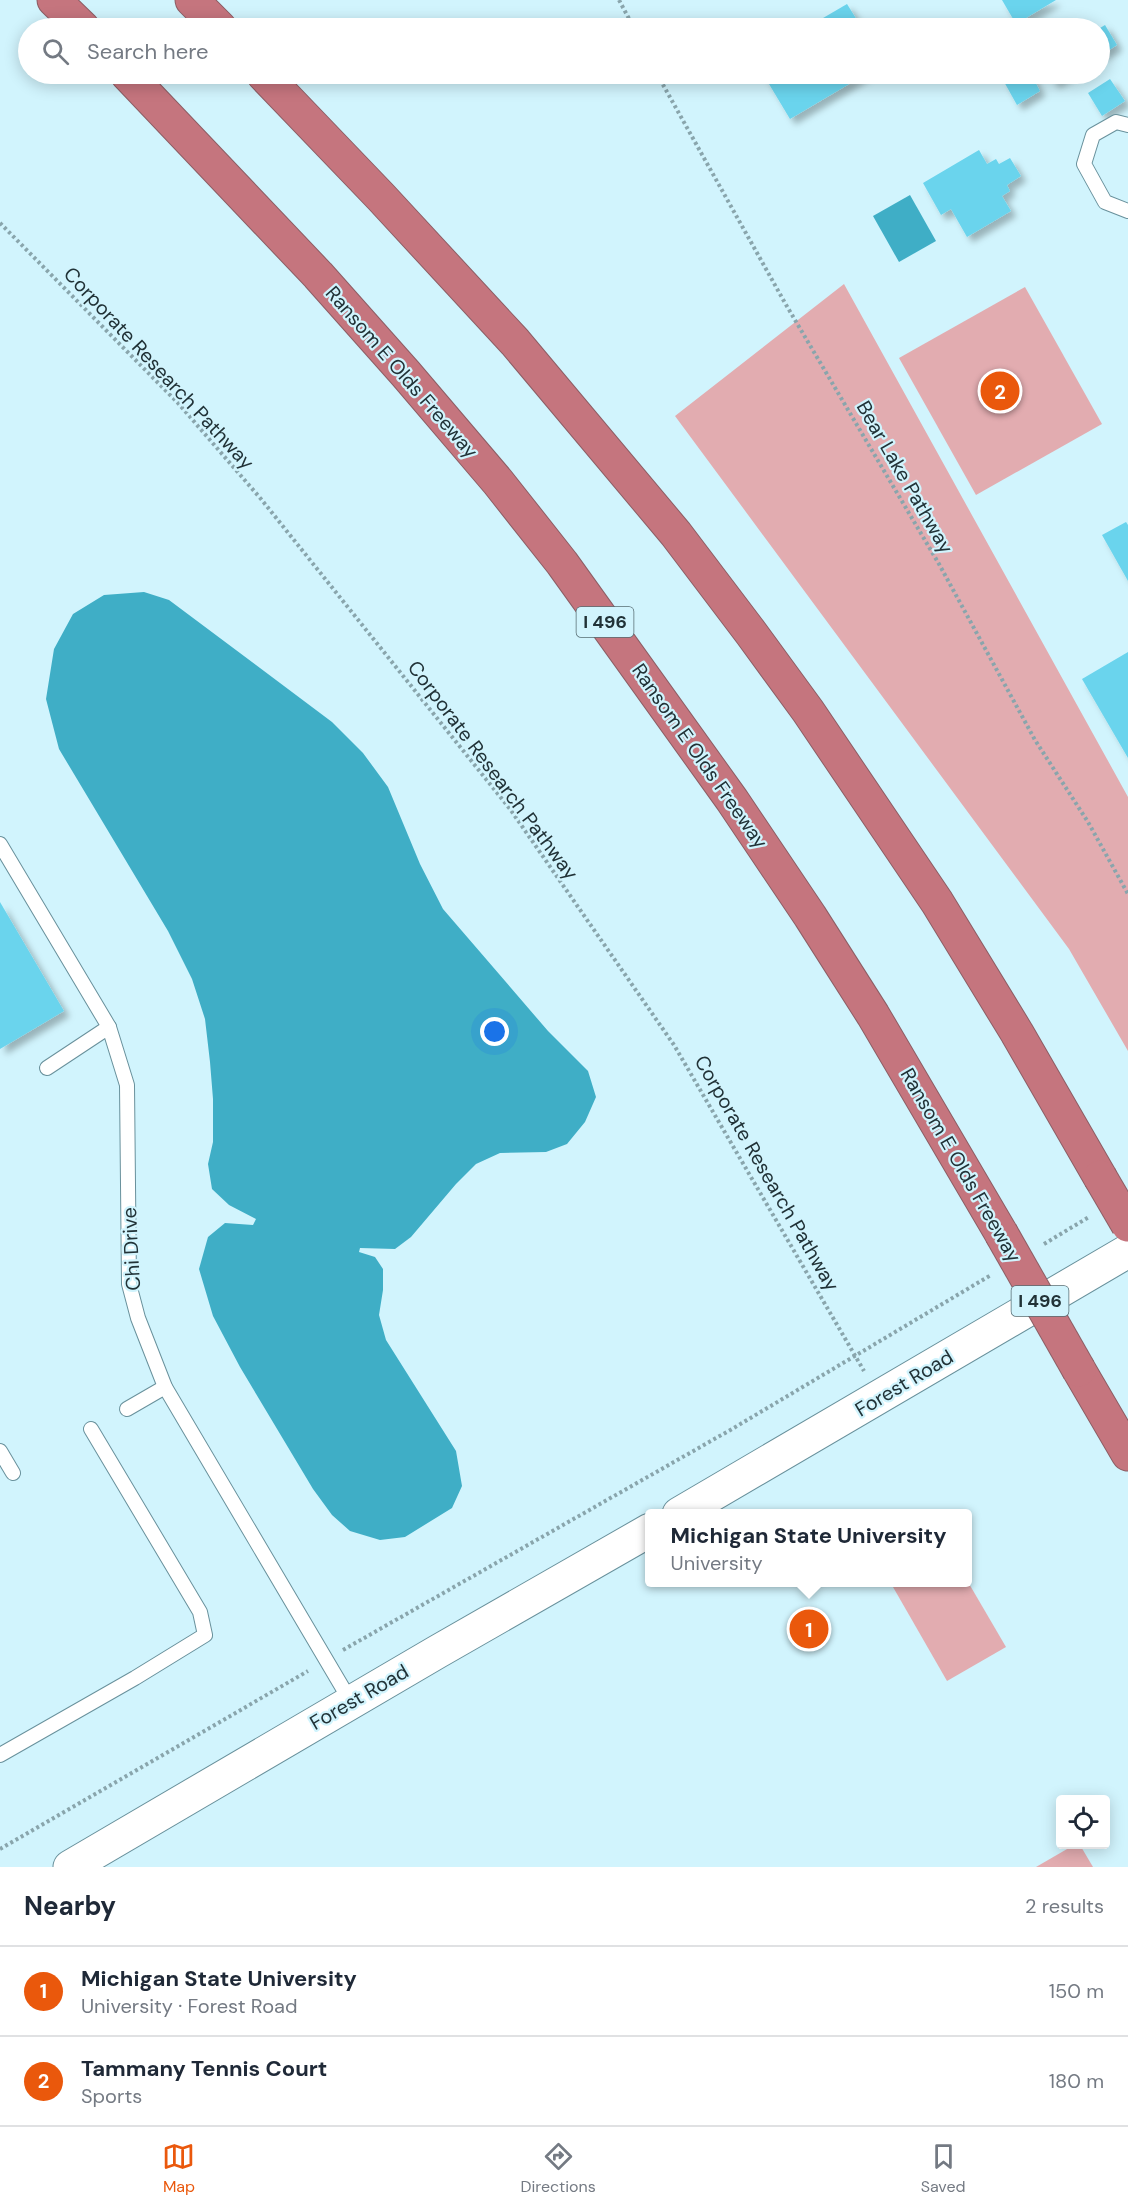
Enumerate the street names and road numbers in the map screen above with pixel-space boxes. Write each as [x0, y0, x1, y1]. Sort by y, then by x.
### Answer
street label: Corporate Research Pathway [58, 261, 260, 475]
street label: Ransom E Olds Freeway [320, 280, 484, 464]
street label: Bear Lake Pathway [851, 396, 959, 558]
road number: I 496 [576, 607, 634, 637]
street label: Corporate Research Pathway [402, 655, 584, 885]
street label: Ransom E Olds Freeway [626, 658, 774, 854]
street label: Corporate Research Pathway [689, 1050, 845, 1296]
street label: Ransom E Olds Freeway [895, 1063, 1027, 1267]
street label: Chi Drive [116, 1207, 146, 1291]
road number: I 496 [1012, 1286, 1068, 1316]
street label: Forest Road [850, 1344, 958, 1422]
street label: Forest Road [305, 1658, 413, 1736]

